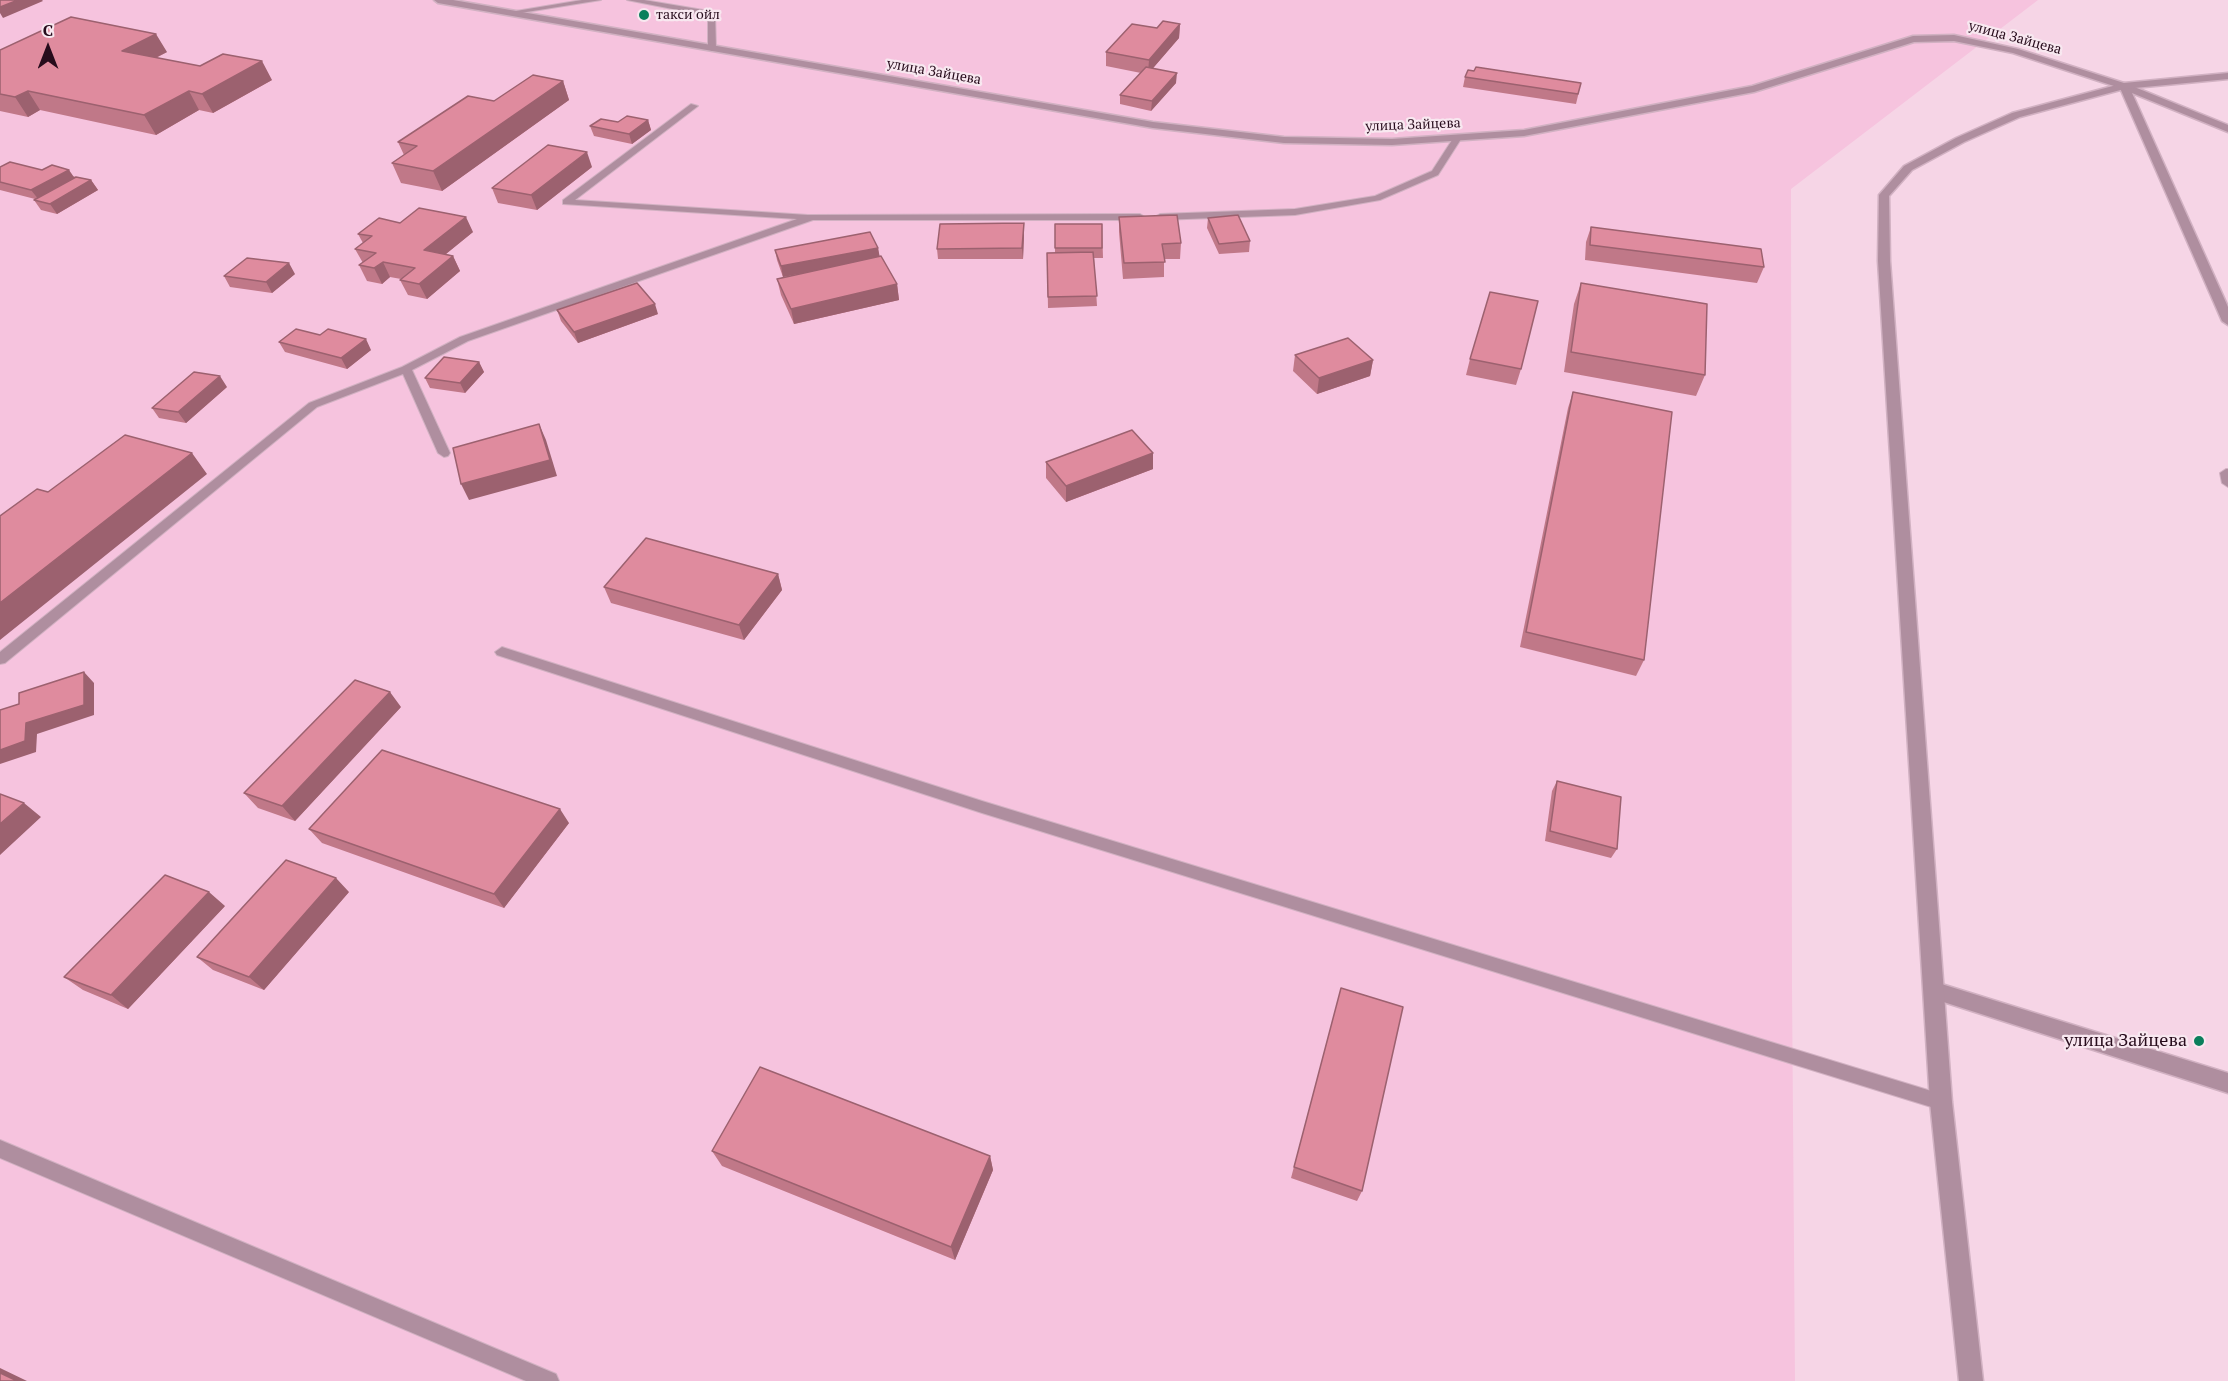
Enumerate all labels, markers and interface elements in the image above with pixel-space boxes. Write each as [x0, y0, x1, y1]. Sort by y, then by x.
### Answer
place label: такси ойл [656, 7, 720, 23]
marker: такси ойл [637, 8, 651, 22]
north arrow [18, 18, 78, 78]
street label: улица Зайцева [1967, 18, 2063, 58]
text: С [43, 19, 53, 41]
street label: улица Зайцева [886, 55, 982, 89]
street label: улица Зайцева [1365, 115, 1461, 135]
place label: улица Зайцева [2064, 1030, 2187, 1052]
marker: улица Зайцева [2192, 1034, 2206, 1048]

